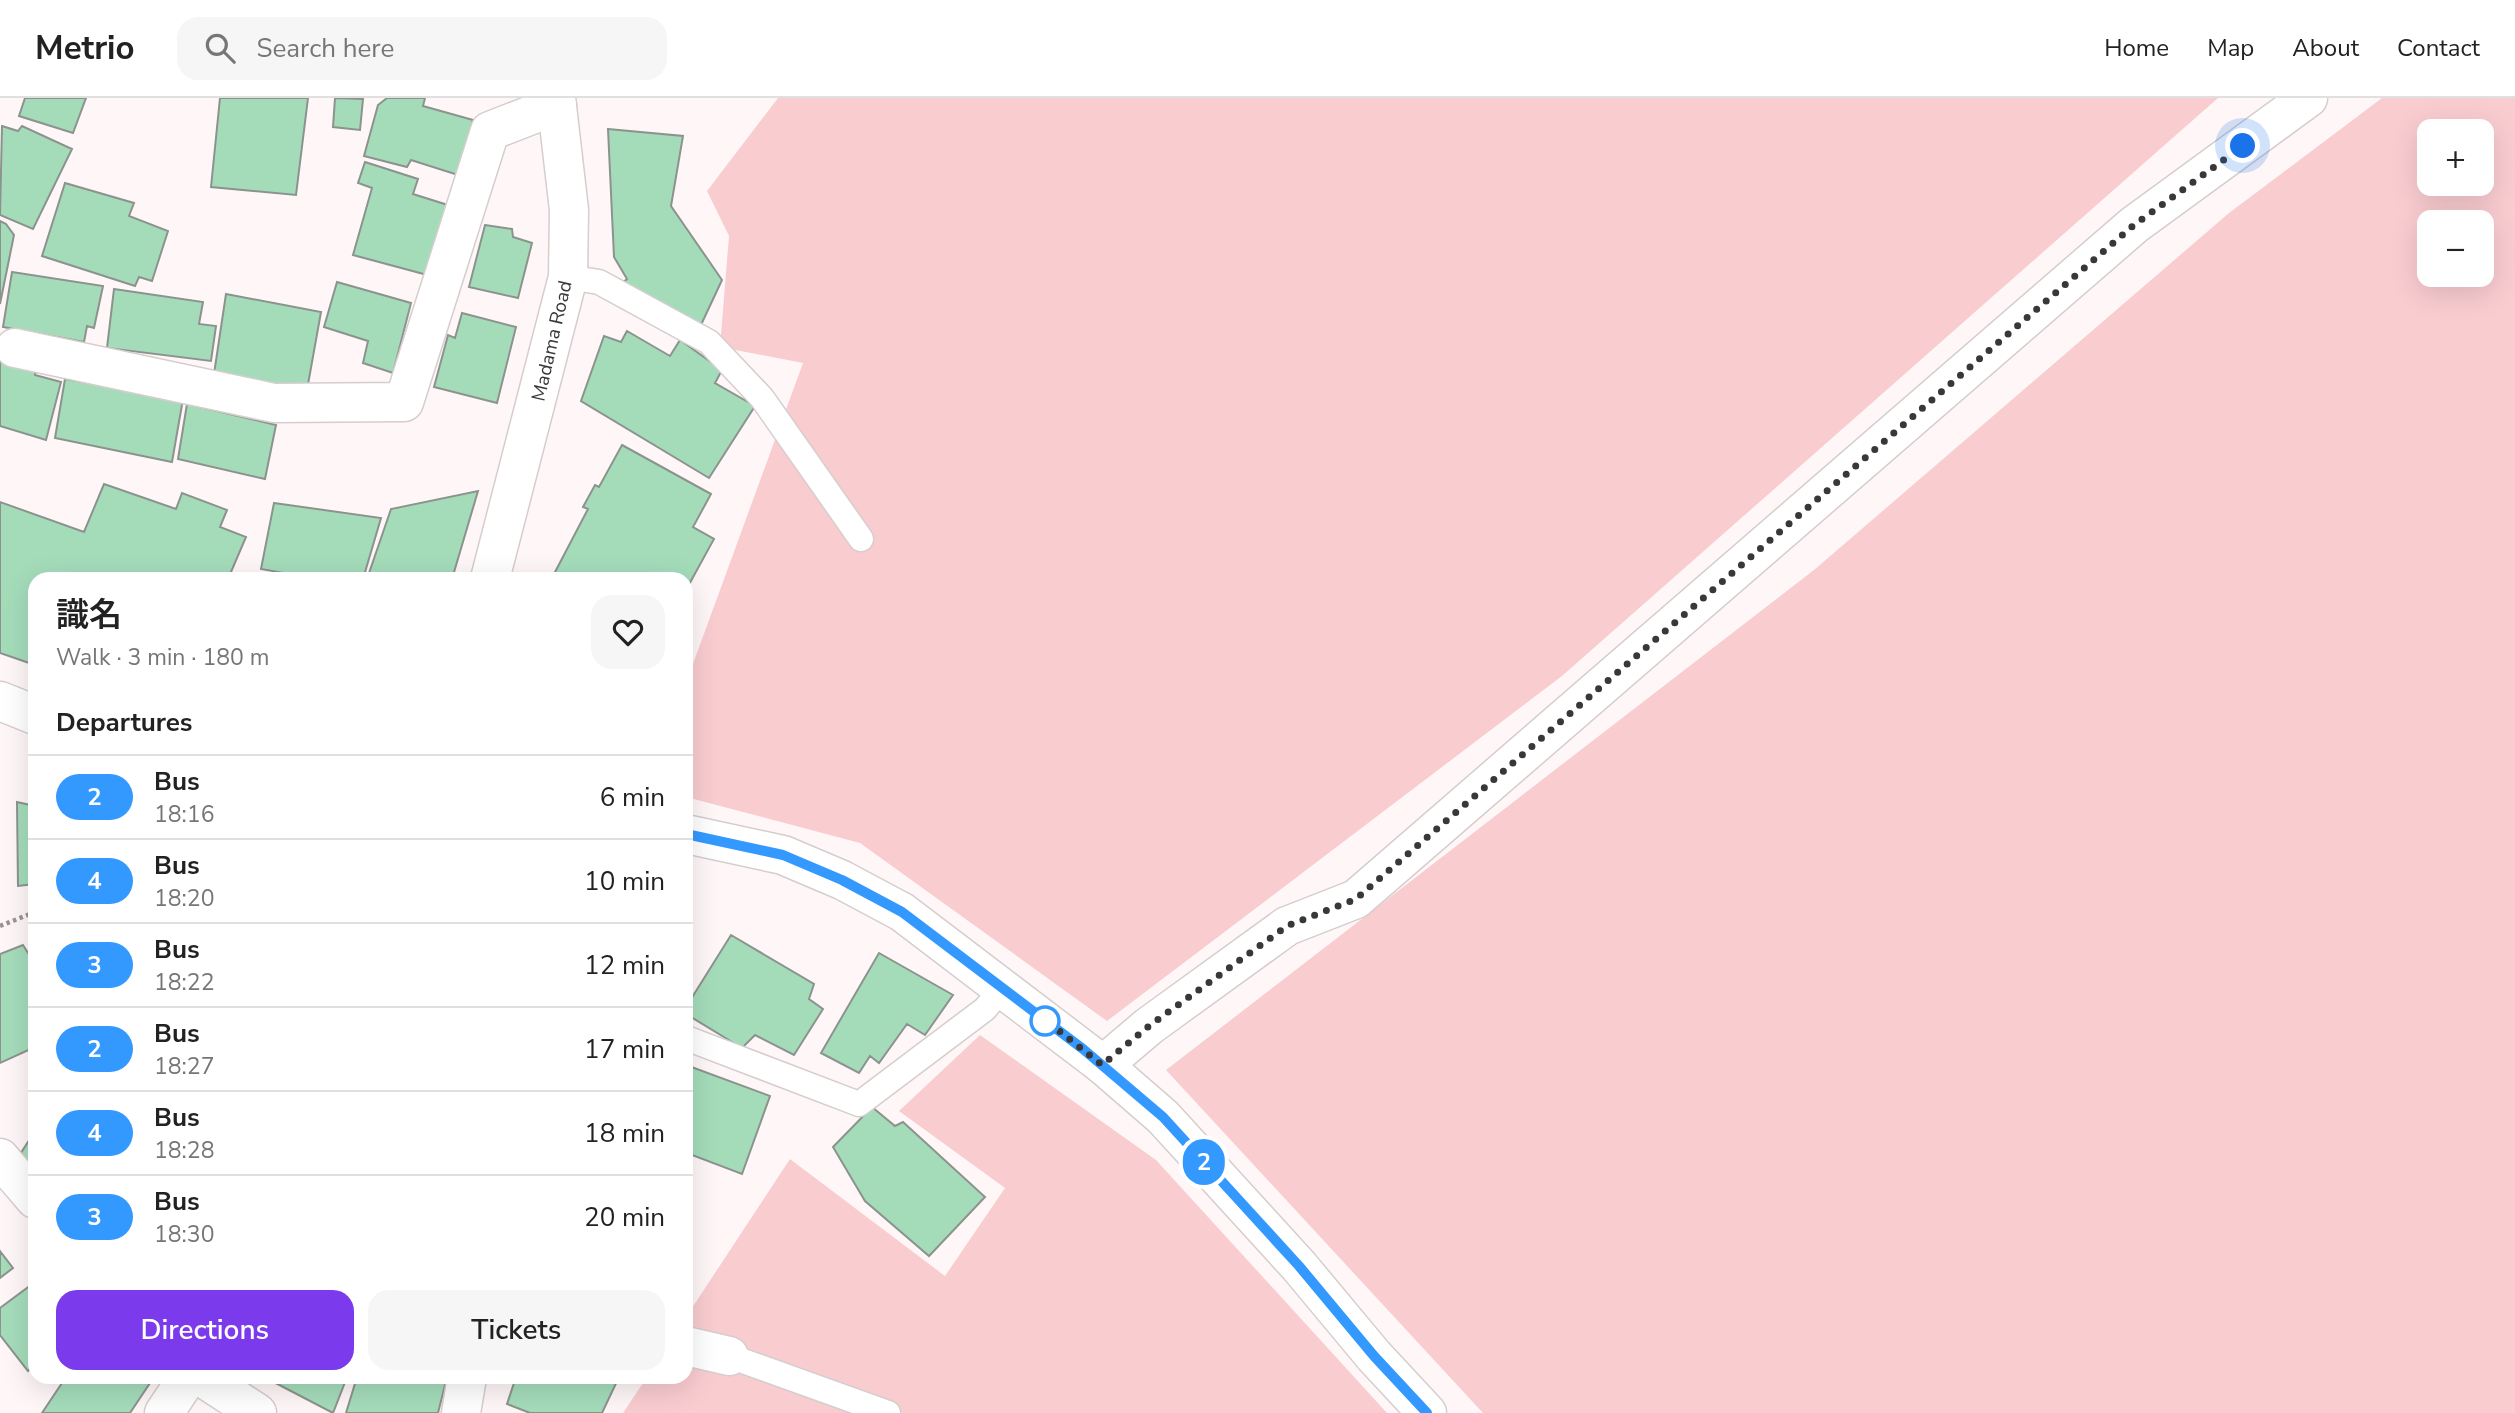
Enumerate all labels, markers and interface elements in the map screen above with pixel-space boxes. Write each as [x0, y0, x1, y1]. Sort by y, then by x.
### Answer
search box [177, 17, 667, 80]
text: Metrio [35, 26, 135, 71]
icon: search [201, 29, 239, 67]
text: Search here [257, 31, 394, 66]
text: Home [2104, 32, 2169, 64]
text: Map [2207, 32, 2254, 64]
text: About [2292, 32, 2359, 64]
text: Contact [2397, 32, 2480, 64]
map controls [2417, 119, 2494, 287]
button: + [2417, 119, 2494, 196]
your location [2225, 128, 2260, 163]
button: − [2417, 210, 2494, 287]
street label: Madama Road [526, 278, 578, 404]
text: 識名 [56, 593, 122, 638]
button: heart [591, 595, 665, 669]
text: Walk · 3 min · 180 m [56, 642, 269, 673]
text: Departures [56, 705, 192, 740]
text: Bus [154, 764, 200, 799]
text: 6 min [600, 780, 665, 815]
text: 2 [87, 781, 102, 813]
text: 18:16 [154, 799, 214, 830]
text: Bus [154, 848, 200, 883]
text: 10 min [584, 864, 665, 899]
text: 4 [87, 865, 102, 897]
text: 18:20 [154, 883, 214, 914]
text: Bus [154, 932, 200, 967]
text: 12 min [584, 948, 665, 983]
text: 3 [87, 949, 102, 981]
text: 18:22 [154, 967, 214, 998]
unlabelled marker [1030, 1006, 1060, 1036]
text: Bus [154, 1016, 200, 1051]
text: 17 min [584, 1032, 665, 1067]
text: 2 [87, 1033, 102, 1065]
text: 18:27 [154, 1051, 214, 1082]
text: Bus [154, 1100, 200, 1135]
text: 18 min [584, 1116, 665, 1151]
text: 4 [87, 1117, 102, 1149]
text: 18:28 [154, 1135, 214, 1166]
line badge: 2 [1181, 1139, 1227, 1185]
text: 2 [1197, 1146, 1211, 1178]
text: Bus [154, 1184, 200, 1219]
text: 20 min [584, 1200, 665, 1235]
text: 3 [87, 1201, 102, 1233]
text: 18:30 [154, 1219, 214, 1250]
button: Directions [56, 1290, 354, 1370]
button: Tickets [368, 1290, 665, 1370]

